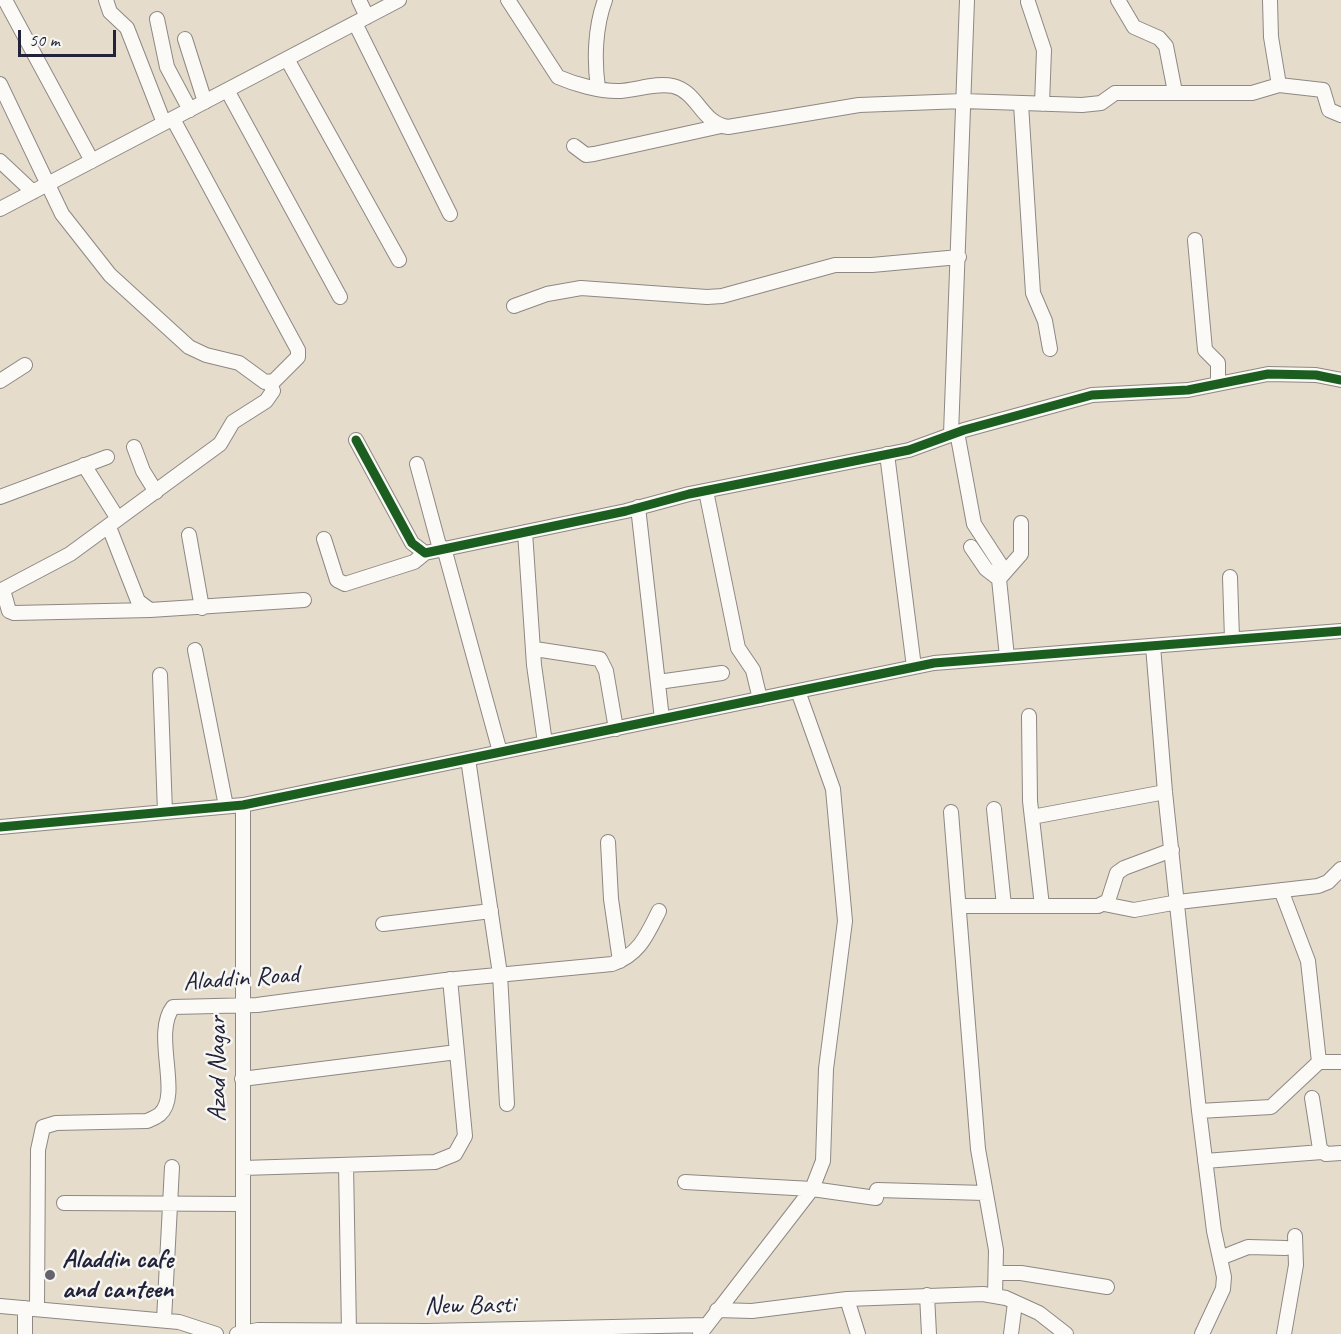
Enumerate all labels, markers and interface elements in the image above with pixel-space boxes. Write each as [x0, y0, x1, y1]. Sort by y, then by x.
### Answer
scale bar [21, 18, 118, 56]
text: 50 m [29, 29, 60, 51]
street label: Aladdin Road [182, 959, 300, 999]
street label: Azad Nagar [202, 1016, 234, 1122]
place label: Aladdin cafe and canteen [62, 1244, 173, 1306]
marker: Aladdin cafe and canteen [43, 1268, 57, 1282]
street label: New Basti [424, 1290, 516, 1322]

